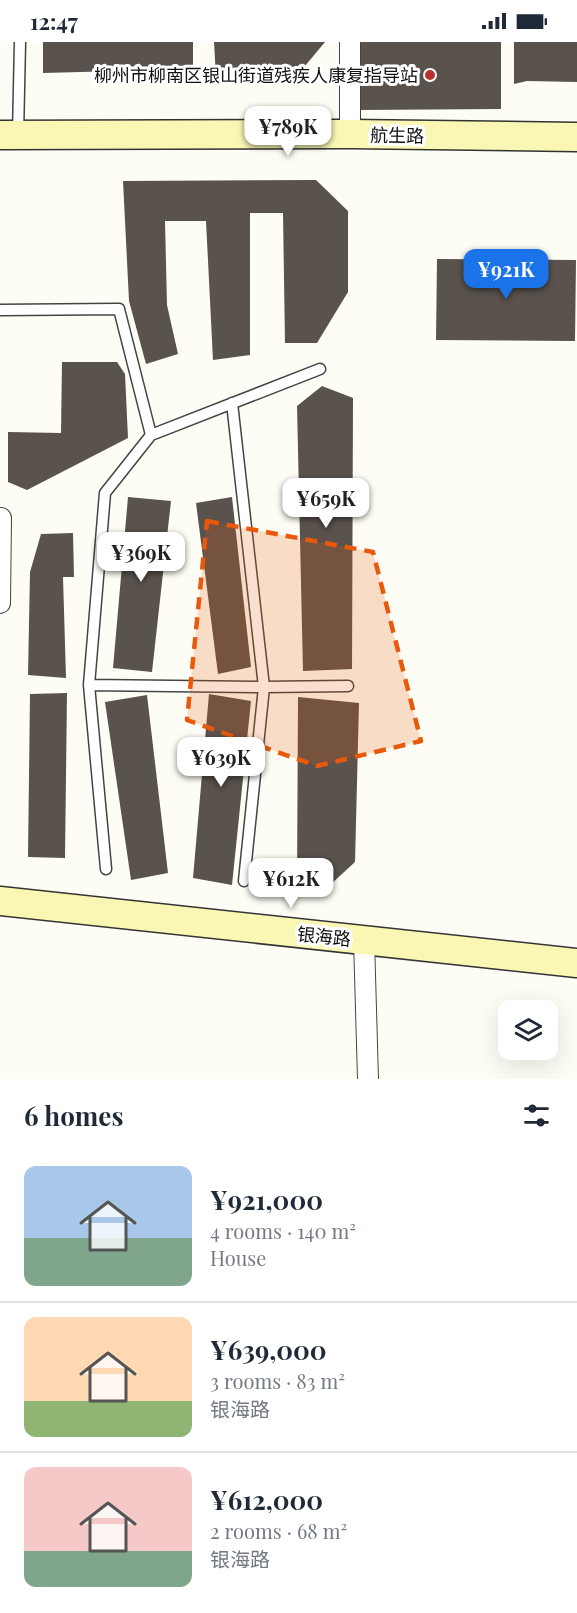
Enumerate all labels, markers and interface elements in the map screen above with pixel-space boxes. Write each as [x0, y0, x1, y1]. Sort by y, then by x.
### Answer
text: 12:47 [30, 6, 78, 36]
place label: 柳州市柳南区银山街道残疾人康复指导站 [94, 63, 418, 87]
marker: 柳州市柳南区银山街道残疾人康复指导站 [423, 68, 437, 82]
pin: ¥789K [246, 106, 330, 157]
text: ¥789K [258, 112, 318, 139]
street label: 航生路 [370, 123, 424, 147]
pin: ¥921K [464, 249, 548, 300]
text: ¥921K [477, 255, 535, 282]
pin: ¥659K [284, 478, 368, 529]
text: ¥659K [296, 484, 356, 511]
pin: ¥369K [99, 532, 183, 583]
text: ¥369K [111, 538, 171, 565]
pin: ¥639K [179, 737, 263, 788]
text: ¥639K [191, 743, 251, 770]
pin: ¥612K [249, 858, 333, 909]
text: ¥612K [262, 864, 320, 891]
street label: 银海路 [296, 921, 352, 951]
map controls [498, 1000, 558, 1060]
button: layers [498, 1000, 558, 1060]
text: 6 homes [24, 1098, 123, 1133]
icon: filters [520, 1099, 553, 1132]
text: ¥921,000 [210, 1182, 323, 1217]
icon: home [72, 1190, 144, 1262]
text: 4 rooms · 140 m² [210, 1217, 356, 1244]
text: House [210, 1244, 266, 1271]
text: ¥639,000 [210, 1332, 327, 1367]
icon: home [72, 1341, 144, 1413]
text: 3 rooms · 83 m² [210, 1367, 345, 1394]
text: 银海路 [210, 1395, 270, 1422]
text: ¥612,000 [210, 1482, 323, 1517]
icon: home [72, 1491, 144, 1563]
text: 2 rooms · 68 m² [210, 1517, 347, 1544]
text: 银海路 [210, 1545, 270, 1572]

